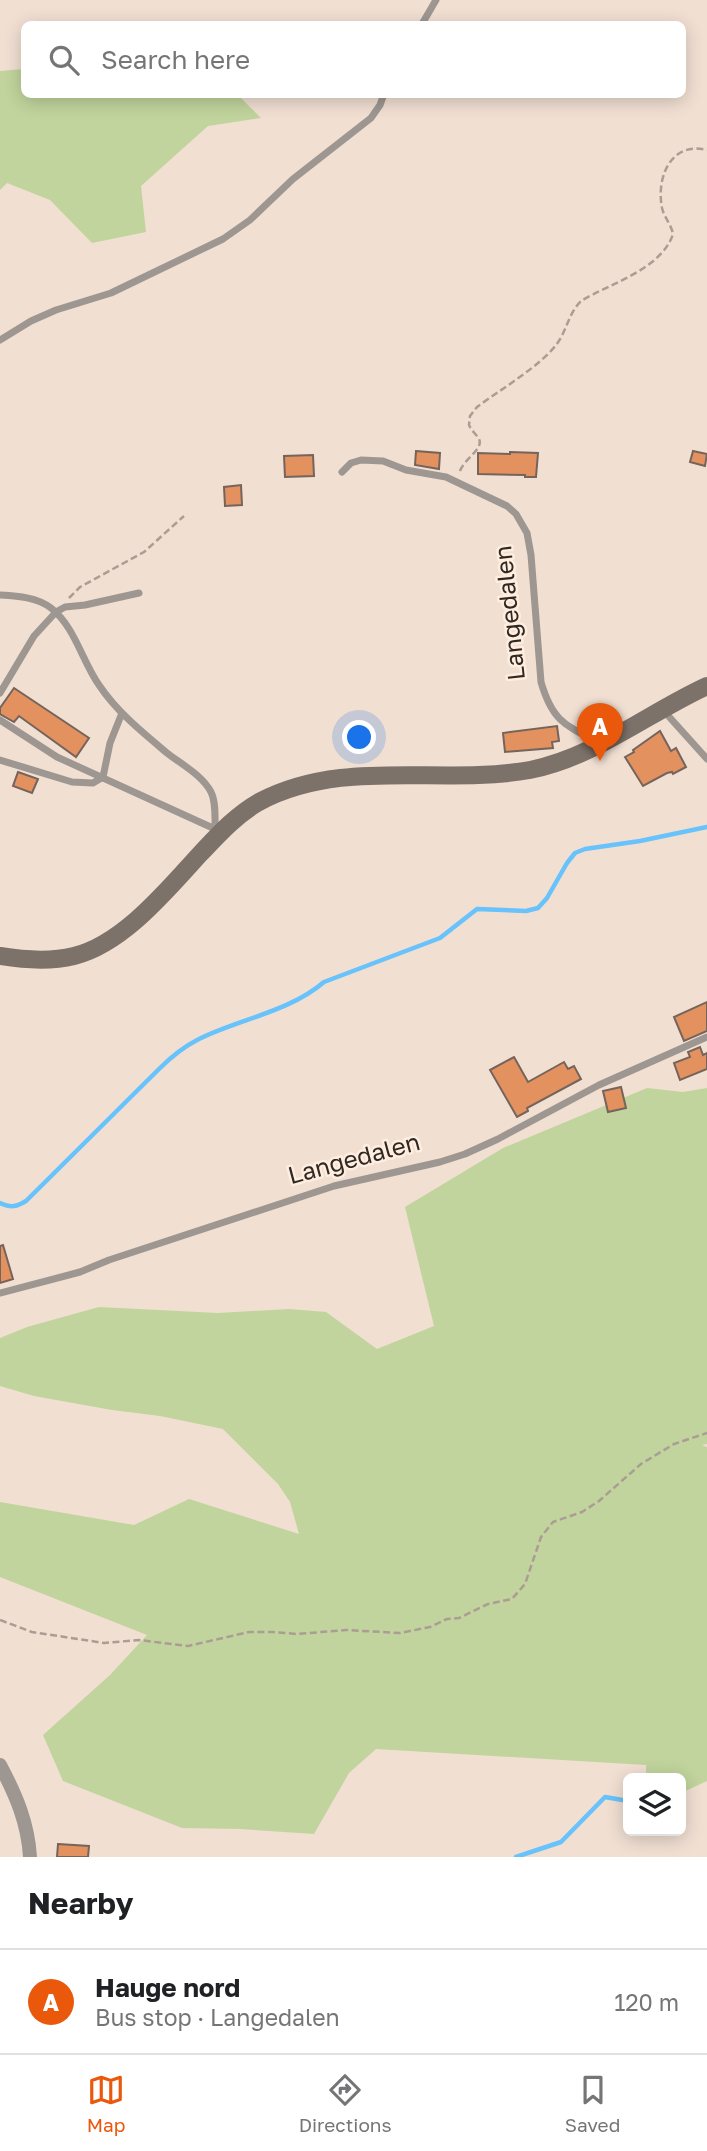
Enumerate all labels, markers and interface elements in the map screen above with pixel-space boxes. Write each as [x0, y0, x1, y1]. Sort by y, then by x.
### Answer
search box [21, 21, 686, 98]
icon: search [45, 41, 83, 79]
text: Search here [101, 44, 250, 75]
street label: Langedalen [487, 544, 530, 682]
pin: A [577, 703, 623, 761]
your location [342, 720, 376, 754]
street label: Langedalen [284, 1126, 423, 1189]
map controls [623, 1773, 686, 1836]
button: layers [623, 1773, 686, 1836]
text: Nearby [28, 1885, 133, 1921]
text: Hauge nord [95, 1972, 240, 2003]
text: A [43, 1988, 59, 2016]
text: 120 m [614, 1988, 679, 2016]
text: Bus stop · Langedalen [95, 2003, 340, 2031]
tab: Map [87, 2071, 125, 2136]
tab: Directions [299, 2071, 392, 2136]
tab: Saved [565, 2071, 620, 2136]

